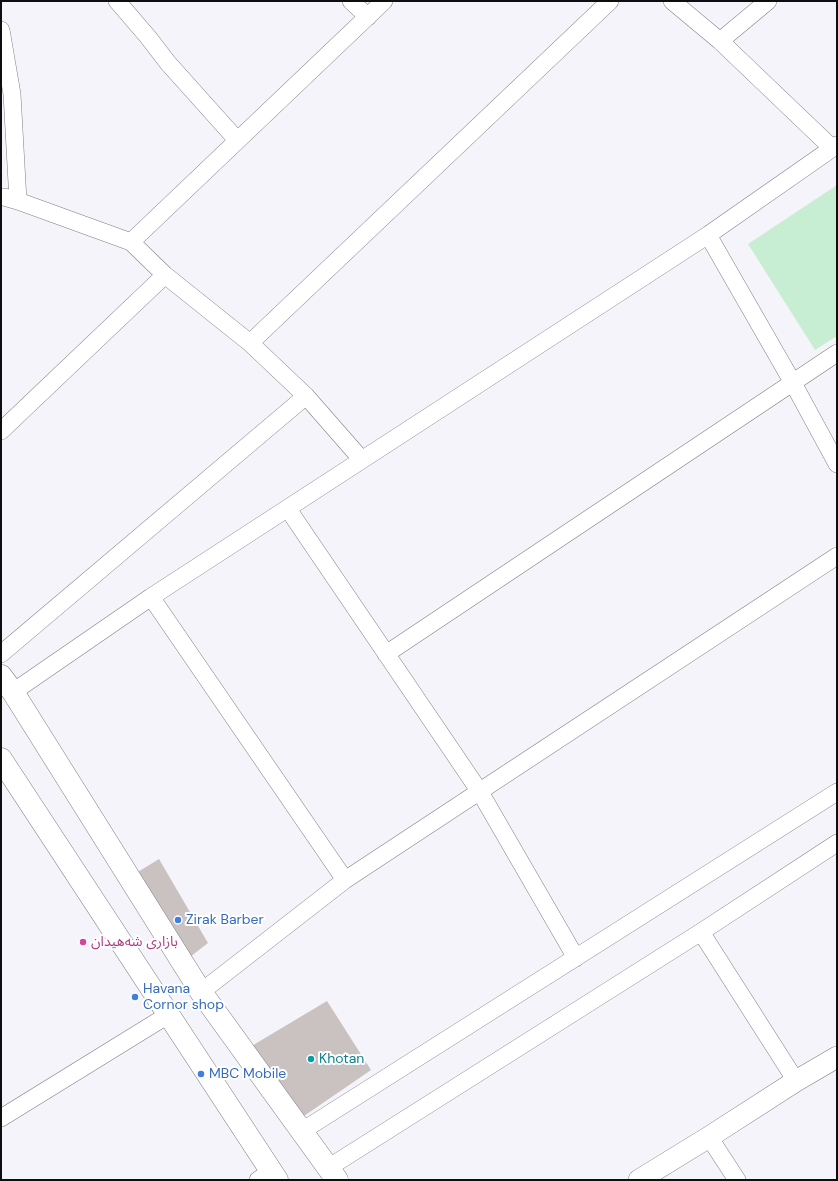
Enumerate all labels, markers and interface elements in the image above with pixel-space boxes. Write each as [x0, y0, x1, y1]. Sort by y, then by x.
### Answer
place label: Zirak Barber [186, 912, 264, 928]
marker: Zirak Barber [173, 915, 183, 925]
place label: بازاری شەهیدان [91, 934, 178, 950]
marker: بازاری شەهیدان [78, 937, 88, 947]
place label: Havana Cornor shop [143, 981, 224, 1014]
marker: Havana Cornor shop [130, 992, 140, 1002]
place label: Khotan [319, 1051, 364, 1067]
marker: Khotan [306, 1054, 316, 1064]
place label: MBC Mobile [209, 1066, 286, 1082]
marker: MBC Mobile [196, 1069, 206, 1079]

